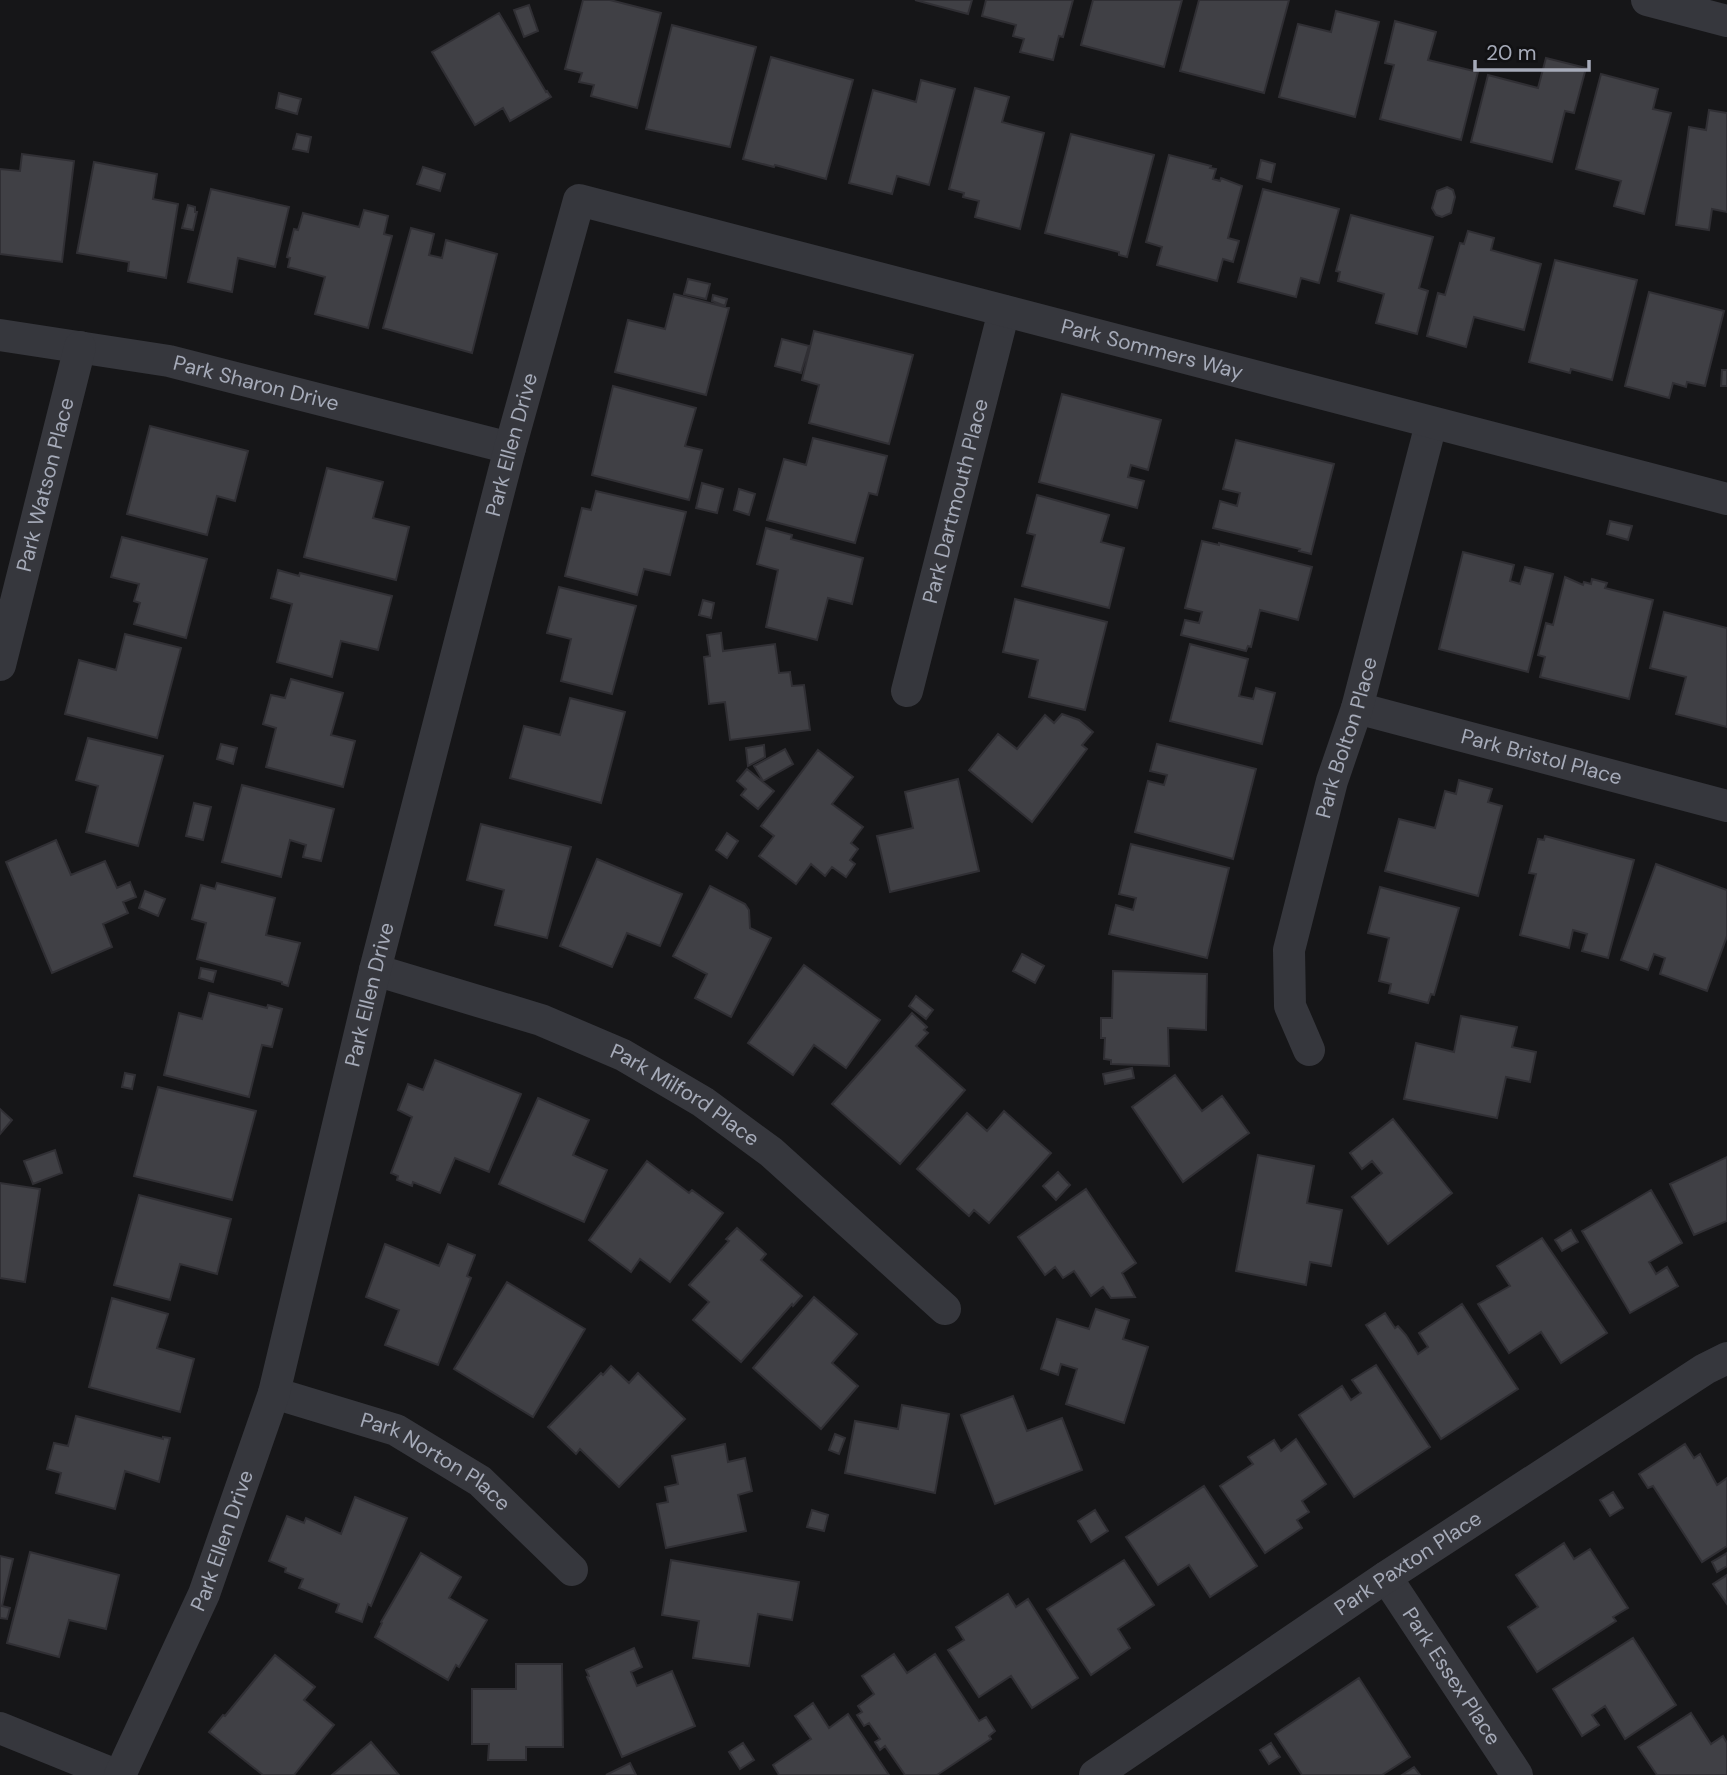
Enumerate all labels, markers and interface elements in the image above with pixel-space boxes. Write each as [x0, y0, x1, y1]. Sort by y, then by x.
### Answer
scale bar [1475, 28, 1589, 72]
text: 20 m [1486, 39, 1537, 67]
street label: Park Sommers Way [1058, 312, 1246, 386]
street label: Park Sharon Drive [170, 349, 342, 418]
street label: Park Ellen Drive [479, 370, 544, 520]
street label: Park Watson Place [10, 394, 81, 575]
street label: Park Dartmouth Place [916, 396, 995, 606]
street label: Park Bolton Place [1309, 654, 1384, 821]
street label: Park Bristol Place [1458, 722, 1625, 792]
street label: Park Ellen Drive [338, 919, 401, 1070]
street label: Park Milford Place [606, 1037, 765, 1153]
street label: Park Norton Place [357, 1406, 517, 1517]
street label: Park Ellen Drive [184, 1466, 260, 1616]
street label: Park Paxton Place [1329, 1504, 1487, 1622]
street label: Park Essex Place [1396, 1602, 1507, 1751]

